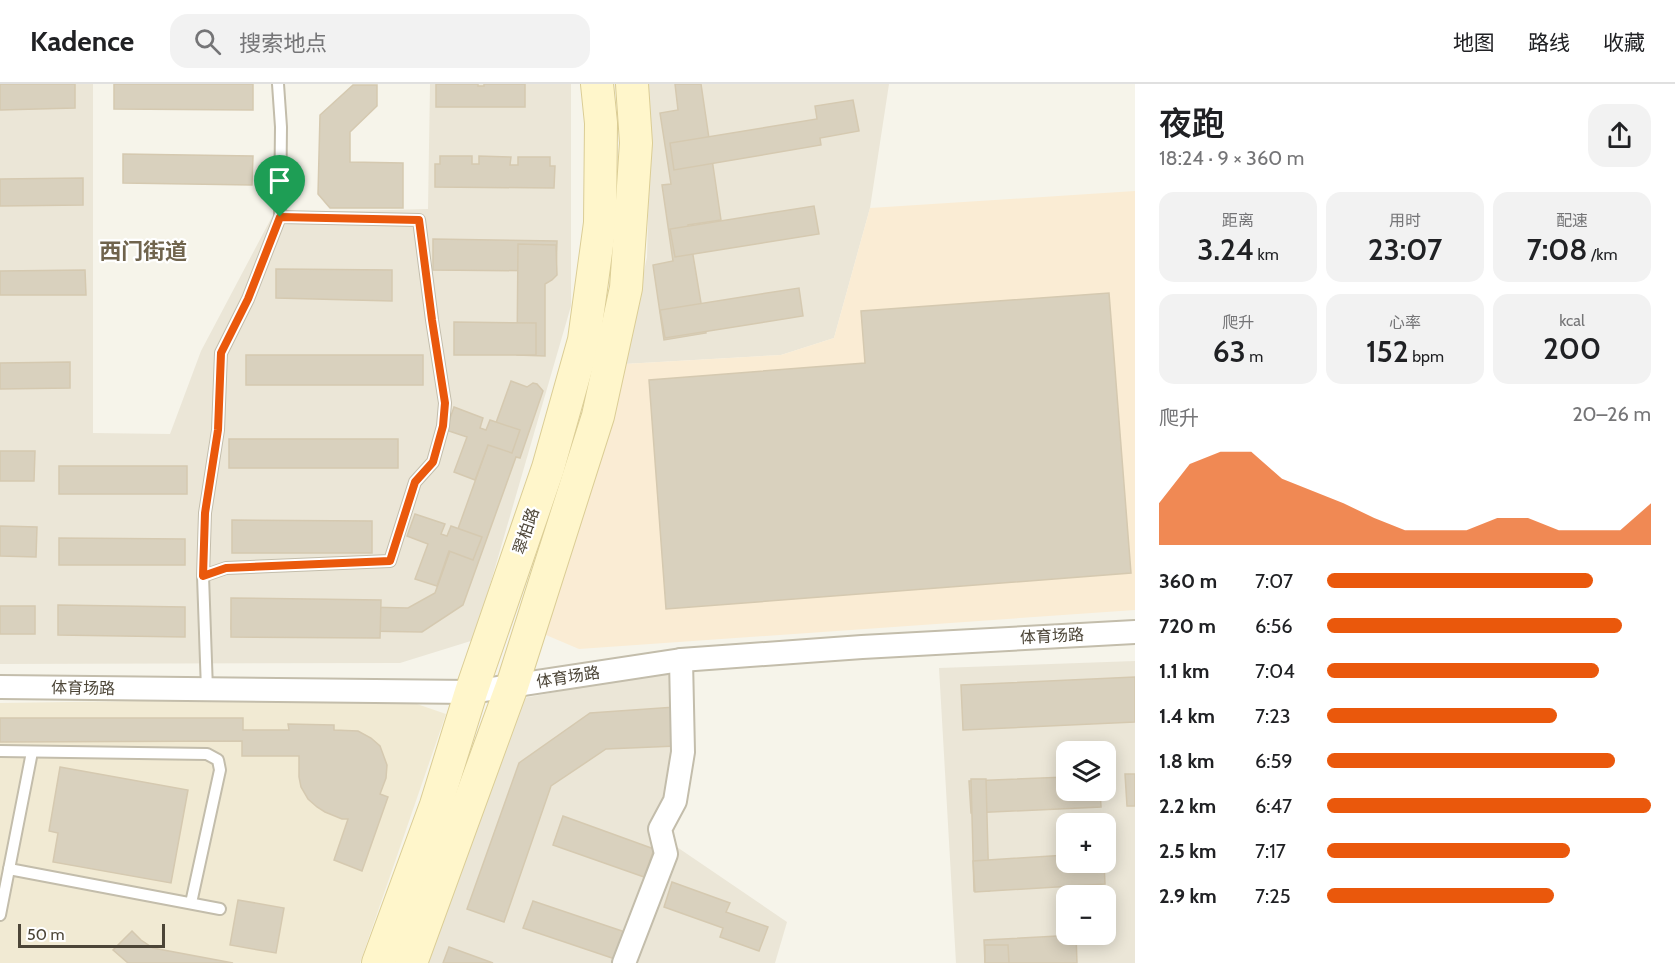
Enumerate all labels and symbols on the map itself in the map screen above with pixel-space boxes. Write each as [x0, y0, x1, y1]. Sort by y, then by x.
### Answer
pin [254, 155, 305, 217]
district label: 西门街道 [99, 238, 187, 265]
street label: 翠柏路 [509, 505, 543, 557]
street label: 体育场路 [1020, 625, 1084, 647]
street label: 体育场路 [535, 663, 601, 691]
street label: 体育场路 [51, 678, 115, 698]
scale bar [18, 921, 165, 948]

